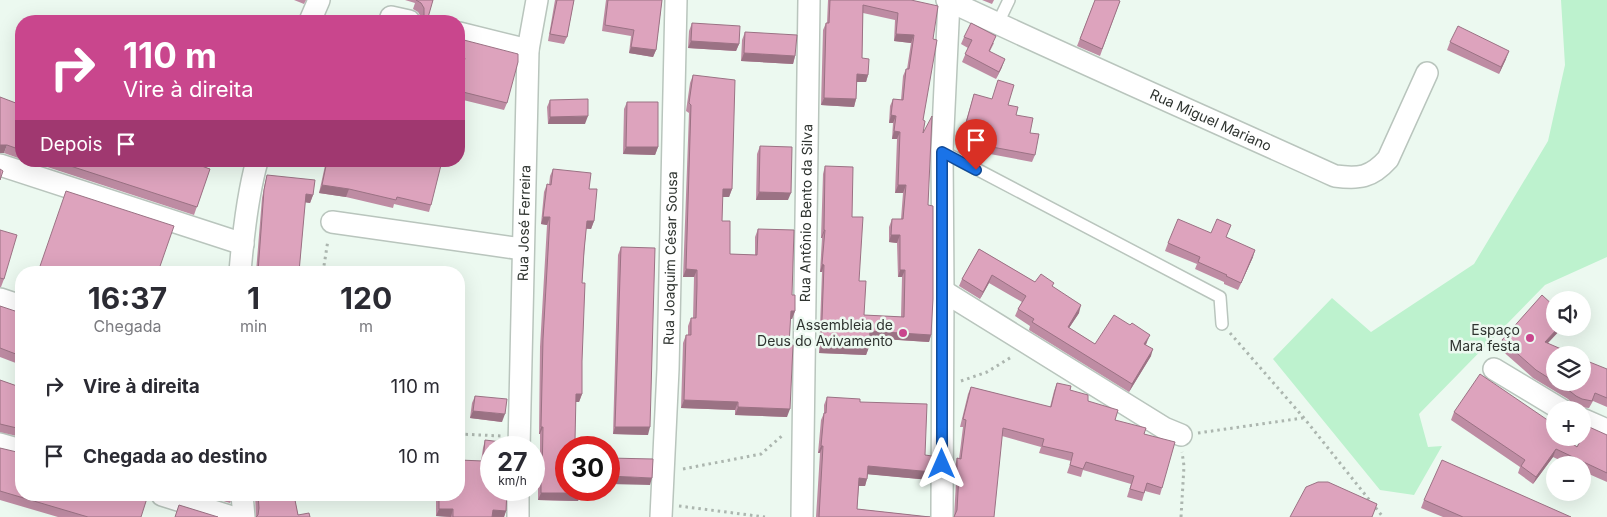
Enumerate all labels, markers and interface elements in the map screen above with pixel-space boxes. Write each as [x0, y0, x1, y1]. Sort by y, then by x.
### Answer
text: 110 m [123, 34, 217, 76]
icon: right [40, 35, 105, 100]
text: Vire à direita [123, 76, 254, 102]
street label: Rua Miguel Mariano [1148, 85, 1275, 154]
pin [955, 119, 997, 170]
street label: Rua Antônio Bento da Silva [796, 124, 815, 302]
icon: arrive [962, 126, 990, 154]
icon: arrive [112, 130, 140, 158]
text: Depois [40, 133, 102, 156]
street label: Rua José Ferreira [514, 165, 533, 281]
street label: Rua Joaquim César Sousa [660, 171, 680, 345]
text: 16:37 [88, 280, 167, 316]
text: 1 [247, 280, 260, 316]
text: 120 [340, 280, 392, 316]
map controls [1546, 291, 1591, 501]
button: sound [1546, 291, 1591, 336]
text: Chegada [93, 316, 161, 336]
text: min [240, 316, 267, 336]
text: m [359, 316, 373, 336]
place label: Assembleia de Deus do Avivamento [757, 316, 893, 349]
place label: Espaço Mara festa [1450, 321, 1520, 354]
marker: Assembleia de Deus do Avivamento [897, 327, 909, 339]
marker: Espaço Mara festa [1524, 332, 1536, 344]
button: layers [1546, 346, 1591, 391]
icon: right [40, 372, 68, 400]
text: Vire à direita [83, 375, 200, 398]
text: 110 m [391, 375, 440, 398]
button: + [1546, 401, 1591, 446]
speed limit sign: 30 [555, 436, 620, 501]
position arrow [915, 437, 967, 489]
icon: arrive [40, 442, 68, 470]
text: Chegada ao destino [83, 445, 267, 468]
text: 10 m [398, 445, 440, 468]
text: 27 [497, 447, 528, 477]
button: − [1546, 456, 1591, 501]
text: km/h [498, 473, 527, 488]

